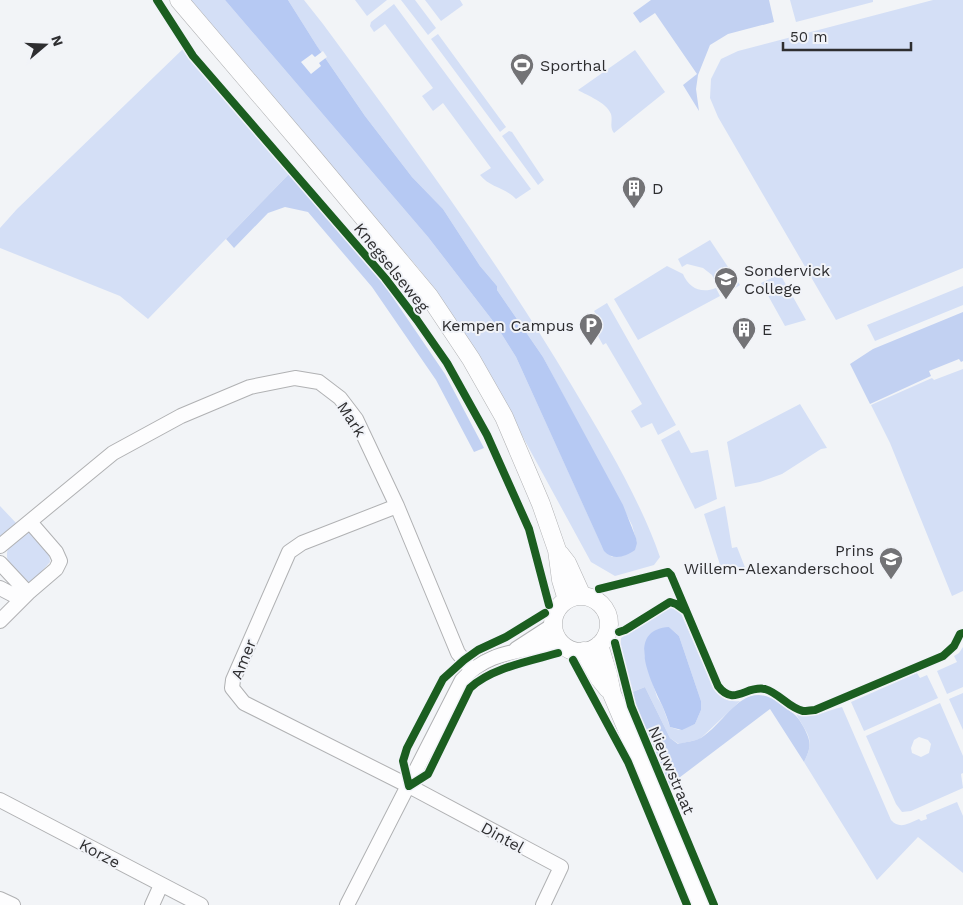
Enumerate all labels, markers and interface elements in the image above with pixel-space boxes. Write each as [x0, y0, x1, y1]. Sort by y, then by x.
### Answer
north arrow [20, 20, 70, 70]
scale bar [783, 20, 910, 52]
text: 50 m [790, 28, 827, 46]
text: N [48, 33, 67, 48]
sports icon: Sporthal [509, 52, 535, 86]
place label: Sporthal [540, 56, 607, 75]
building icon: D [621, 175, 647, 209]
place label: D [652, 179, 664, 198]
street label: Knegselseweg [350, 219, 434, 316]
place label: Sondervick College [744, 261, 830, 298]
school or university icon: Sondervick College [713, 266, 739, 300]
parking icon: Kempen Campus [578, 312, 604, 346]
place label: Kempen Campus [441, 316, 574, 335]
building icon: E [731, 316, 757, 350]
place label: E [762, 320, 772, 339]
street label: Mark [333, 398, 370, 440]
place label: Prins Willem-Alexanderschool [684, 541, 874, 578]
school or university icon: Prins Willem-Alexanderschool [878, 546, 904, 580]
street label: Amer [227, 636, 260, 682]
street label: Nieuwstraat [644, 723, 699, 818]
street label: Dintel [478, 818, 528, 857]
street label: Korze [76, 835, 123, 872]

